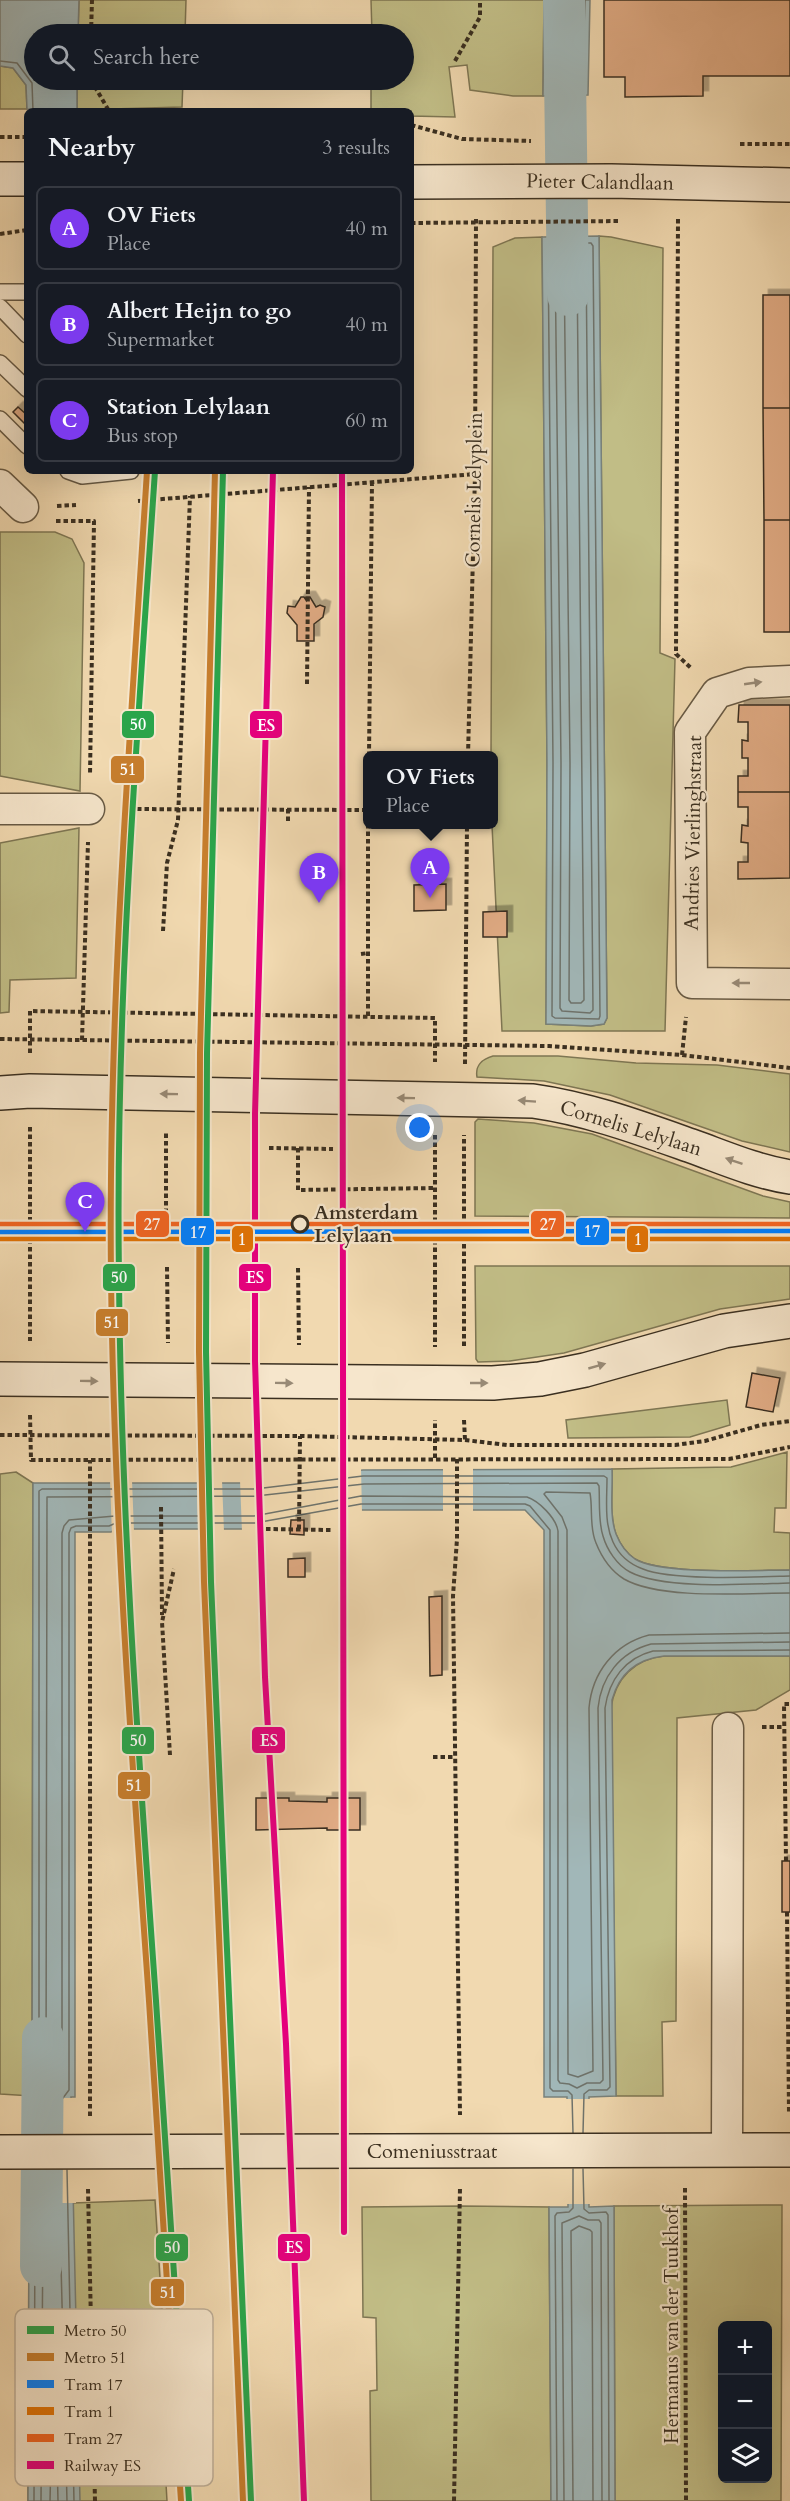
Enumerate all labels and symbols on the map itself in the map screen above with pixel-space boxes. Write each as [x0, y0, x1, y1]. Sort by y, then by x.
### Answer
street label: Pieter Calandlaan [526, 167, 675, 197]
street label: Cornelis Lelyplein [459, 412, 489, 568]
one-way arrow [744, 679, 763, 688]
line badge: 50 [121, 710, 155, 739]
line badge: ES [249, 710, 283, 739]
text: 50 [130, 714, 146, 736]
text: ES [257, 715, 275, 737]
street label: Andries Vierlinghstraat [678, 735, 708, 931]
line badge: 51 [110, 755, 145, 784]
text: 51 [120, 759, 136, 781]
pin: A [410, 848, 450, 898]
pin: B [300, 854, 338, 903]
one-way arrow [731, 979, 750, 988]
one-way arrow [159, 1089, 178, 1099]
one-way arrow [396, 1093, 415, 1103]
street label: Cornelis Lelylaan [557, 1094, 706, 1163]
one-way arrow [517, 1097, 536, 1106]
your location [405, 1113, 434, 1142]
one-way arrow [725, 1156, 743, 1166]
pin: C [66, 1182, 104, 1232]
place label: Amsterdam Lelylaan [314, 1199, 419, 1249]
line badge: 27 [135, 1210, 170, 1238]
line badge: 27 [530, 1210, 565, 1238]
text: 27 [144, 1214, 160, 1236]
text: 27 [540, 1214, 556, 1236]
marker: Amsterdam Lelylaan [291, 1215, 309, 1233]
line badge: 17 [180, 1217, 215, 1246]
line badge: 17 [575, 1217, 610, 1246]
text: 17 [584, 1221, 600, 1243]
text: 17 [190, 1222, 206, 1244]
line badge: 1 [231, 1225, 254, 1253]
line badge: 1 [626, 1225, 649, 1253]
text: 1 [238, 1229, 246, 1251]
text: 1 [634, 1229, 642, 1251]
line badge: 50 [102, 1263, 136, 1292]
line badge: ES [238, 1263, 272, 1292]
text: 50 [111, 1267, 127, 1289]
text: ES [246, 1267, 264, 1289]
line badge: 51 [95, 1308, 129, 1337]
text: 51 [104, 1312, 120, 1334]
one-way arrow [588, 1361, 606, 1370]
one-way arrow [79, 1376, 98, 1386]
one-way arrow [274, 1378, 293, 1387]
one-way arrow [469, 1378, 488, 1388]
line badge: 50 [121, 1726, 155, 1755]
line badge: ES [251, 1726, 286, 1754]
text: 50 [130, 1730, 146, 1752]
text: ES [260, 1730, 278, 1752]
line badge: 51 [117, 1771, 151, 1800]
text: 51 [126, 1775, 142, 1797]
street label: Comeniusstraat [367, 2138, 498, 2165]
street label: Hermanus van der Tuukhof [658, 2205, 685, 2444]
line badge: 50 [155, 2233, 189, 2262]
line badge: ES [277, 2233, 311, 2262]
text: 50 [164, 2237, 180, 2259]
text: ES [285, 2237, 303, 2259]
line badge: 51 [150, 2278, 185, 2307]
text: 51 [160, 2282, 176, 2304]
legend [15, 2309, 213, 2486]
text: Metro 50 [64, 2320, 127, 2342]
text: Metro 51 [64, 2347, 127, 2369]
text: Tram 17 [64, 2374, 123, 2396]
text: Tram 1 [64, 2401, 115, 2423]
text: Tram 27 [64, 2428, 123, 2450]
text: Railway ES [64, 2455, 141, 2477]

